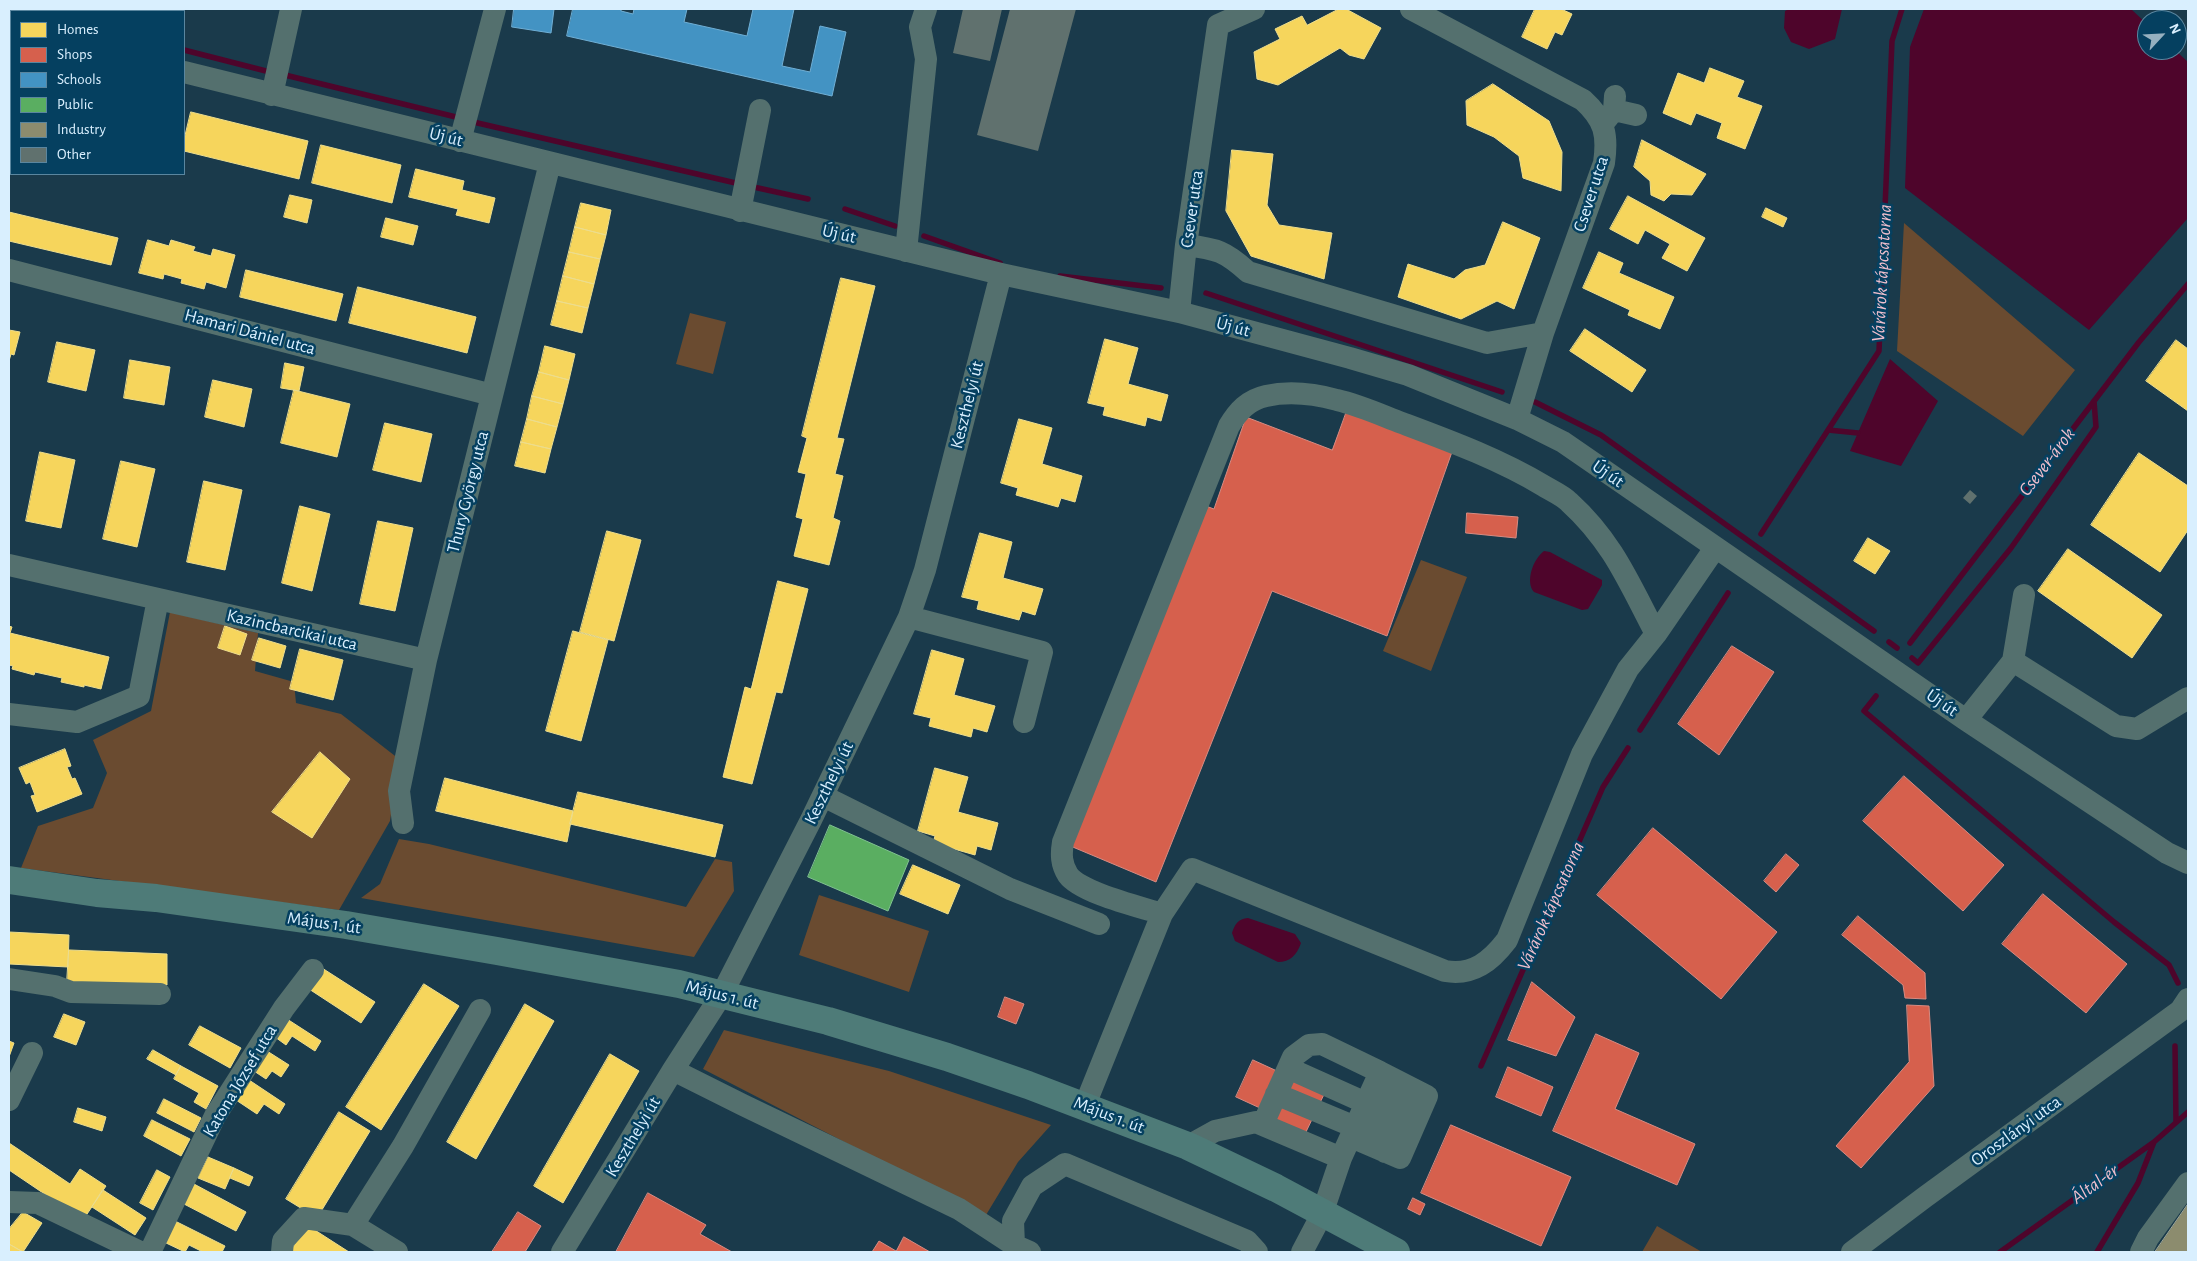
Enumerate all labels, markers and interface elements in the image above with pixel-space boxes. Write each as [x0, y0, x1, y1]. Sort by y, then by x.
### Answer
legend [10, 10, 185, 175]
north arrow [2137, 10, 2187, 60]
text: Homes [57, 22, 99, 37]
text: N [2166, 22, 2183, 36]
text: Shops [57, 47, 92, 62]
text: Schools [57, 72, 101, 87]
text: Public [57, 97, 93, 112]
text: Industry [57, 122, 106, 137]
street label: Új út [427, 122, 465, 152]
text: Other [57, 147, 91, 162]
street label: Csever utca [1569, 153, 1613, 235]
street label: Csever utca [1176, 169, 1208, 249]
water label: Várárok tápcsatorna [1867, 203, 1897, 343]
street label: Új út [820, 220, 858, 248]
street label: Hamari Dániel utca [182, 304, 318, 360]
street label: Új út [1214, 312, 1252, 342]
street label: Keszthelyi út [946, 359, 988, 451]
water label: Csever-árok [2014, 423, 2080, 501]
street label: Thury György utca [442, 429, 494, 555]
street label: Új út [1588, 455, 1628, 493]
street label: Kazincbarcikai utca [224, 604, 360, 656]
street label: Új út [1922, 684, 1962, 722]
street label: Keszthelyi út [800, 738, 858, 828]
water label: Várárok tápcsatorna [1512, 838, 1590, 974]
street label: Május 1. út [286, 907, 362, 939]
street label: Május 1. út [683, 976, 761, 1014]
street label: Katona József utca [198, 1021, 282, 1141]
street label: Oroszlányi utca [1967, 1091, 2065, 1171]
street label: Május 1. út [1071, 1092, 1147, 1138]
street label: Keszthelyi út [601, 1093, 665, 1181]
water label: Által-ér [2067, 1159, 2123, 1209]

